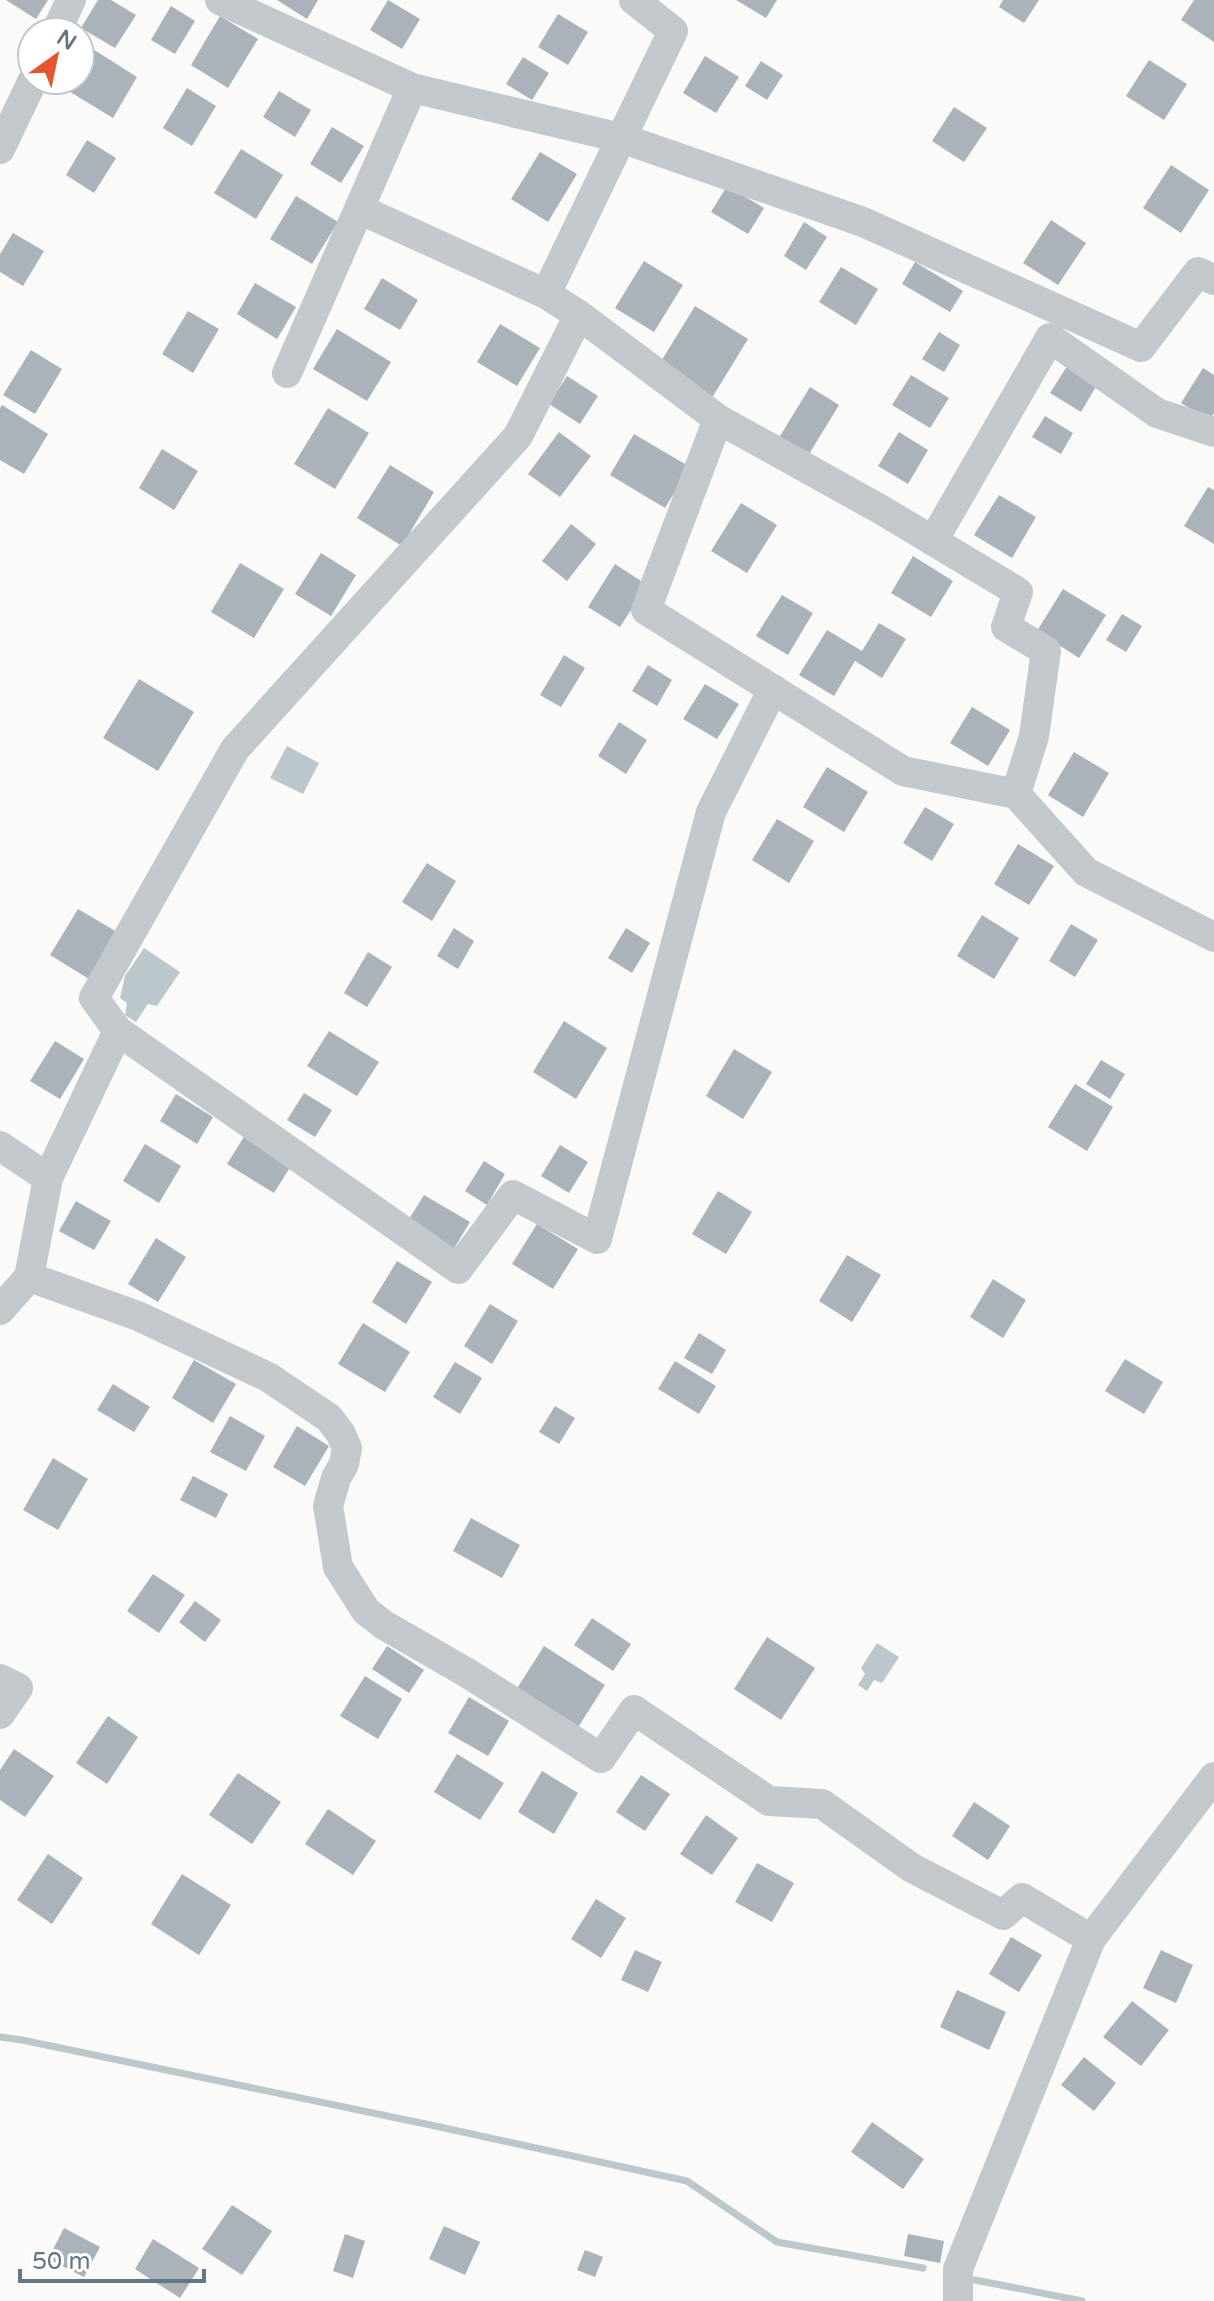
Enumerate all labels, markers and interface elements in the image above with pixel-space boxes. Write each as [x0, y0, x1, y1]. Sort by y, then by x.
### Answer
north arrow [16, 16, 96, 96]
text: N [52, 24, 81, 56]
scale bar [20, 2233, 204, 2283]
text: 50 m [32, 2247, 90, 2276]

